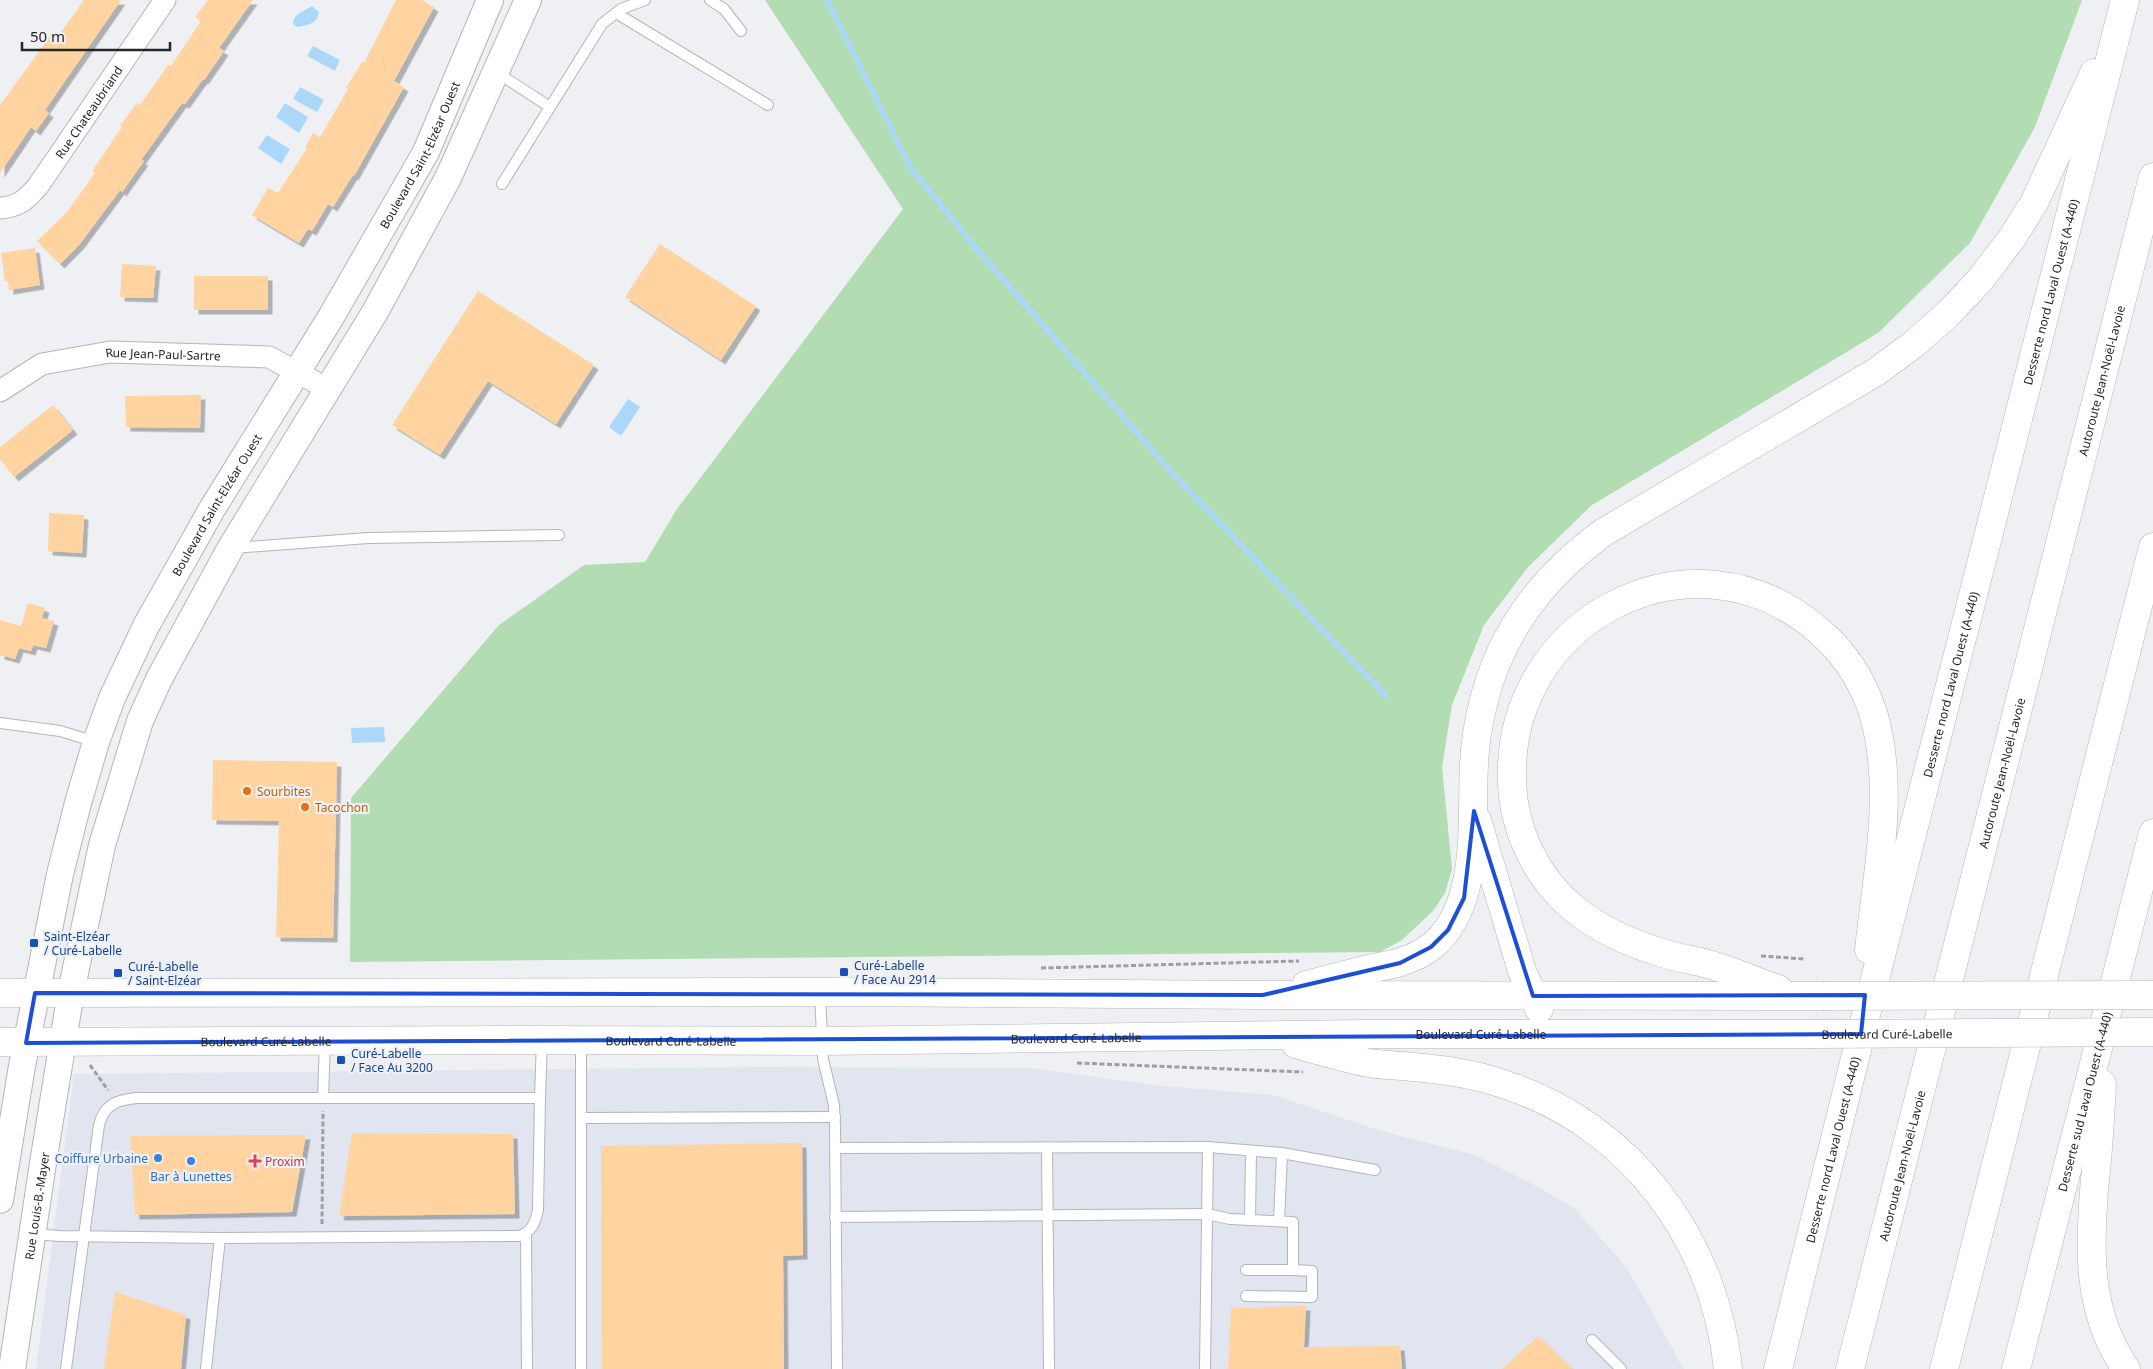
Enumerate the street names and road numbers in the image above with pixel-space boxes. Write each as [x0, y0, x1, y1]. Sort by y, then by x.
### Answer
street label: Rue Chateaubriand [51, 62, 126, 162]
street label: Boulevard Saint-Elzéar Ouest [375, 78, 464, 232]
street label: Desserte nord Laval Ouest (A-440) [2019, 197, 2082, 387]
street label: Autoroute Jean-Noël-Lavoie [2074, 303, 2129, 458]
street label: Rue Jean-Paul-Sartre [104, 343, 221, 364]
street label: Boulevard Saint-Elzéar Ouest [167, 430, 266, 579]
street label: Desserte nord Laval Ouest (A-440) [1918, 589, 1982, 779]
street label: Autoroute Jean-Noël-Lavoie [1974, 696, 2029, 850]
street label: Desserte sud Laval Ouest (A-440) [2053, 1009, 2116, 1193]
street label: Boulevard Curé-Labelle [1822, 1025, 1953, 1042]
street label: Boulevard Curé-Labelle [1416, 1026, 1547, 1043]
street label: Boulevard Curé-Labelle [1010, 1028, 1142, 1047]
street label: Boulevard Curé-Labelle [201, 1032, 332, 1050]
street label: Boulevard Curé-Labelle [606, 1032, 737, 1049]
street label: Desserte nord Laval Ouest (A-440) [1801, 1054, 1864, 1245]
street label: Autoroute Jean-Noël-Lavoie [1874, 1088, 1929, 1243]
street label: Rue Louis-B.-Mayer [20, 1151, 53, 1261]

